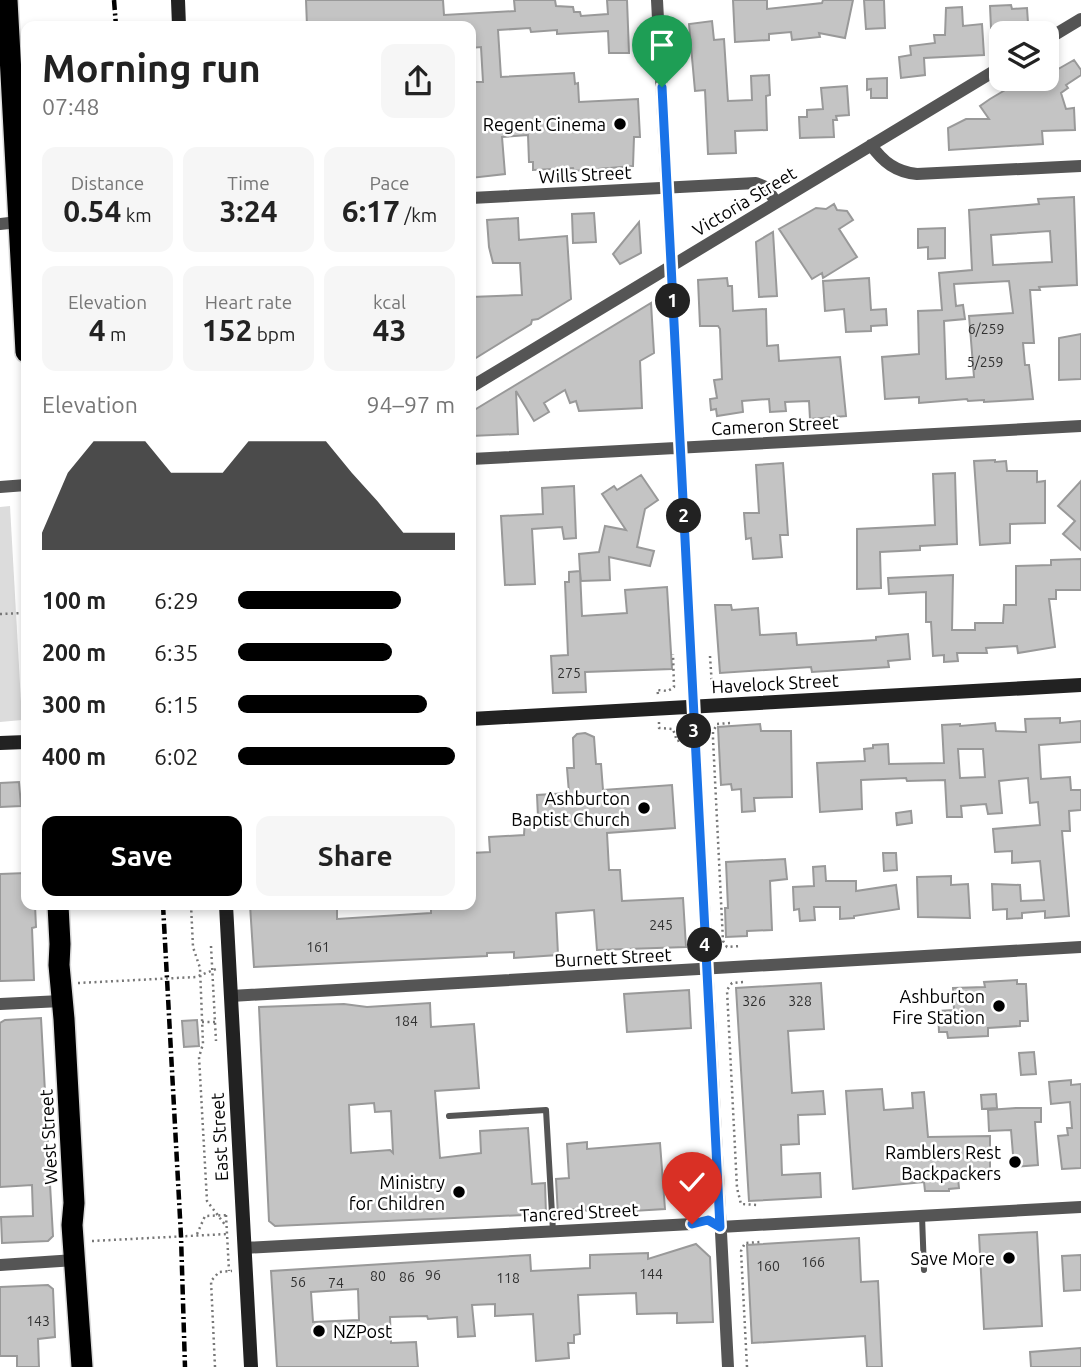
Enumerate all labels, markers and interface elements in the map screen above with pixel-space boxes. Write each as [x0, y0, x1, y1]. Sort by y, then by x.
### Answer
pin [632, 15, 692, 87]
map controls [989, 21, 1059, 91]
button: layers [989, 21, 1059, 91]
icon: arrive [643, 26, 681, 64]
button: share [381, 44, 455, 118]
text: Morning run [42, 47, 261, 89]
text: 07:48 [42, 94, 100, 119]
place label: Regent Cinema [483, 114, 606, 134]
marker: Regent Cinema [612, 116, 628, 132]
street label: Wills Street [538, 162, 632, 186]
street label: Victoria Street [689, 162, 799, 240]
text: Distance [71, 172, 144, 194]
text: Time [227, 172, 270, 194]
text: Pace [369, 172, 410, 194]
text: 0.54 [63, 194, 121, 228]
text: 3:24 [219, 194, 278, 228]
text: 6:17 [342, 194, 400, 228]
text: km [121, 204, 152, 226]
text: /km [400, 204, 437, 226]
pin: 1 [656, 284, 690, 318]
text: 1 [667, 289, 678, 311]
text: Elevation [68, 291, 147, 313]
text: Heart rate [205, 291, 292, 313]
text: kcal [373, 291, 406, 313]
text: 4 [89, 313, 106, 347]
text: 152 [202, 313, 252, 347]
text: 43 [373, 313, 406, 347]
house number: 6/259 [968, 321, 1004, 337]
text: m [106, 323, 126, 345]
text: bpm [252, 323, 295, 345]
house number: 5/259 [967, 354, 1003, 370]
text: Elevation [42, 392, 138, 417]
text: 94–97 m [367, 392, 455, 417]
street label: Cameron Street [711, 412, 839, 438]
pin: 2 [666, 498, 702, 534]
text: 2 [678, 504, 689, 526]
text: 100 m [42, 588, 106, 613]
text: 6:29 [154, 588, 199, 613]
text: 200 m [42, 640, 106, 665]
text: 6:35 [154, 640, 199, 665]
house number: 275 [557, 665, 581, 681]
street label: Havelock Street [711, 670, 839, 696]
text: 300 m [42, 692, 106, 717]
text: 6:15 [154, 692, 199, 717]
pin: 3 [676, 714, 712, 748]
text: 3 [688, 719, 699, 741]
text: 400 m [42, 744, 106, 769]
text: 6:02 [154, 744, 199, 769]
place label: Ashburton Baptist Church [511, 788, 630, 829]
marker: Ashburton Baptist Church [636, 800, 652, 816]
button: Save [42, 816, 242, 896]
button: Share [256, 816, 455, 896]
house number: 245 [649, 917, 673, 933]
pin: 4 [688, 928, 722, 962]
text: 4 [699, 933, 710, 955]
house number: 161 [306, 939, 330, 955]
street label: Burnett Street [554, 944, 672, 970]
place label: Ashburton Fire Station [892, 986, 985, 1027]
house number: 326 [742, 993, 766, 1009]
house number: 328 [788, 993, 812, 1009]
marker: Ashburton Fire Station [991, 998, 1007, 1014]
house number: 184 [394, 1013, 418, 1029]
street label: West Street [36, 1089, 60, 1185]
street label: East Street [207, 1092, 231, 1182]
place label: Ramblers Rest Backpackers [885, 1142, 1001, 1183]
pin [662, 1152, 722, 1224]
marker: Ramblers Rest Backpackers [1007, 1154, 1023, 1170]
icon: check [673, 1163, 711, 1201]
place label: Ministry for Children [349, 1172, 445, 1213]
marker: Ministry for Children [451, 1184, 467, 1200]
street label: Tancred Street [519, 1199, 639, 1225]
place label: Save More [911, 1248, 995, 1268]
marker: Save More [1001, 1250, 1017, 1266]
house number: 166 [801, 1254, 825, 1270]
house number: 160 [756, 1258, 780, 1274]
house number: 144 [639, 1266, 663, 1282]
house number: 96 [425, 1267, 441, 1283]
house number: 80 [370, 1268, 386, 1284]
house number: 86 [399, 1269, 415, 1285]
house number: 118 [496, 1270, 520, 1286]
house number: 56 [290, 1274, 306, 1290]
house number: 74 [328, 1275, 344, 1291]
house number: 143 [26, 1313, 50, 1329]
place label: NZPost [333, 1321, 392, 1341]
marker: NZPost [311, 1323, 327, 1339]

